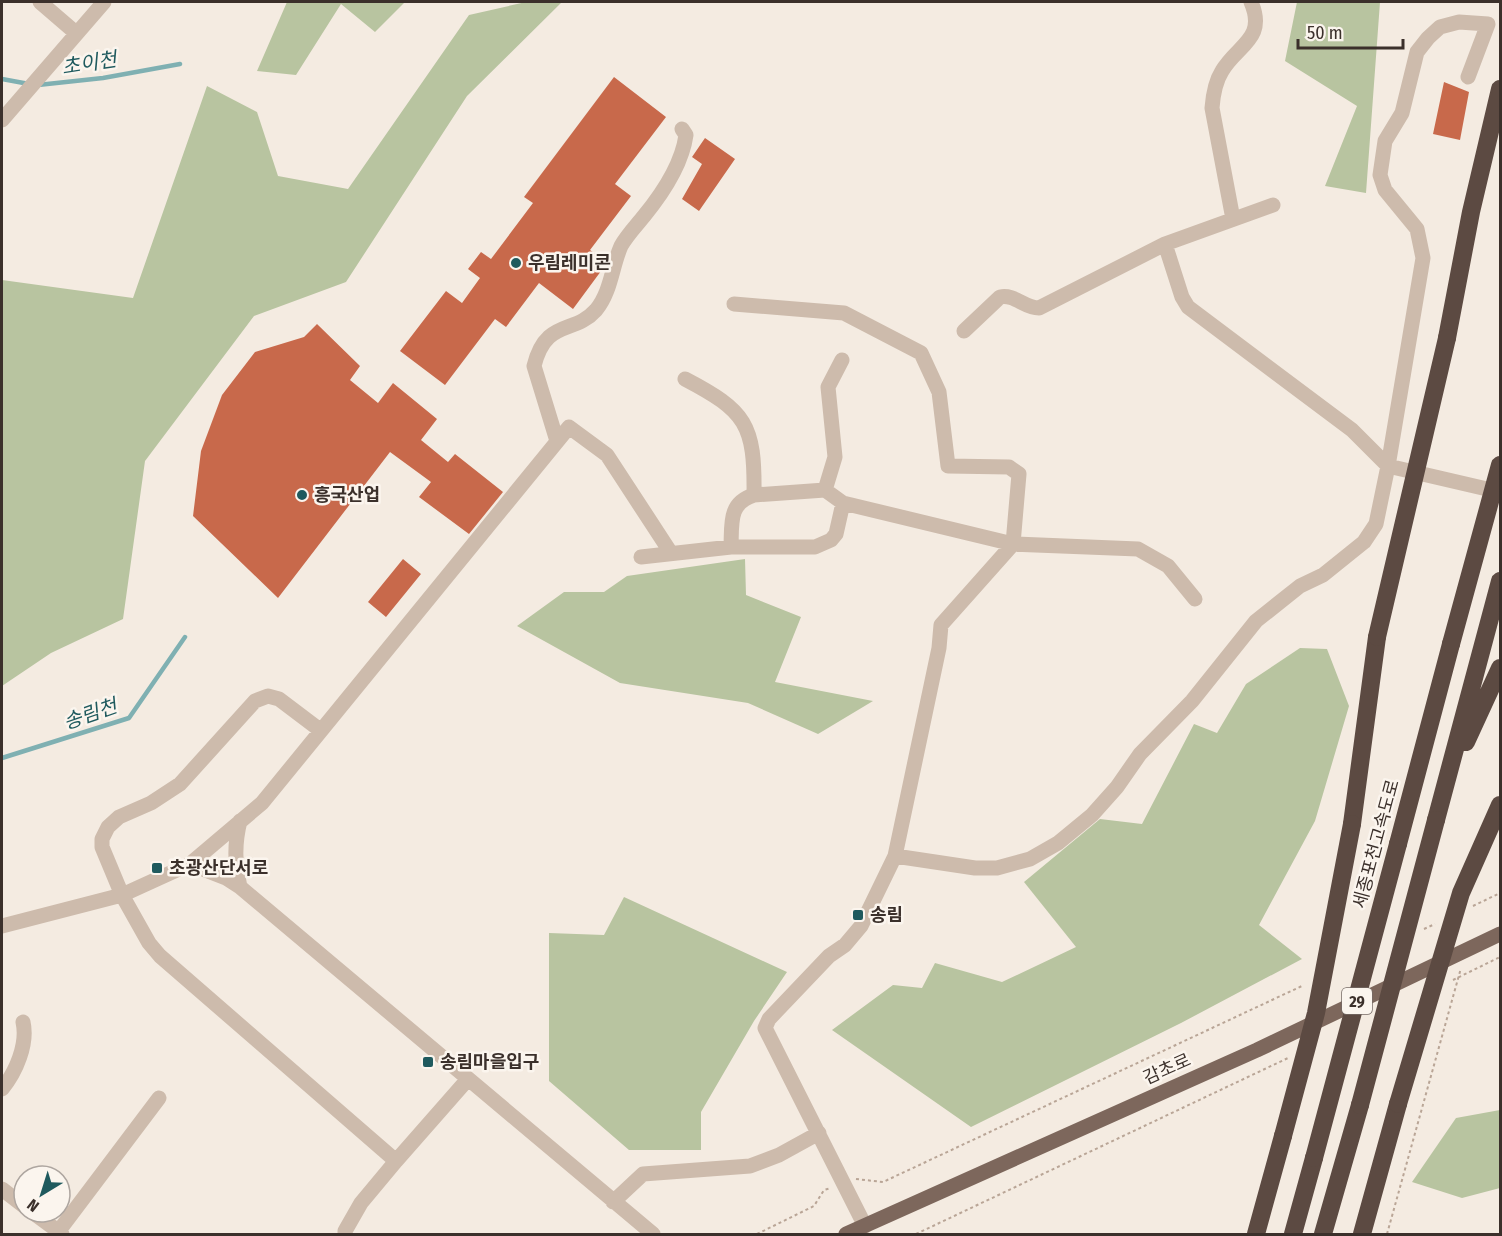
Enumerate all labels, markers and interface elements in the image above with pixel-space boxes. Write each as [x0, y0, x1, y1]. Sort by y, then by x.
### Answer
scale bar [1298, 12, 1403, 50]
text: 50 m [1307, 22, 1343, 44]
water label: 초이천 [60, 46, 121, 79]
place label: 우림레미콘 [528, 252, 611, 274]
marker: 우림레미콘 [509, 256, 523, 270]
place label: 흥국산업 [314, 484, 380, 506]
marker: 흥국산업 [295, 488, 309, 502]
water label: 송림천 [60, 693, 122, 734]
street label: 세종포천고속도로 [1348, 777, 1404, 911]
place label: 초광산단서로 [169, 857, 268, 879]
marker: 초광산단서로 [150, 861, 164, 875]
place label: 송림 [870, 904, 903, 926]
marker: 송림 [851, 908, 865, 922]
road number: 29 [1342, 988, 1372, 1014]
street label: 감초로 [1140, 1049, 1194, 1089]
place label: 송림마을입구 [440, 1051, 539, 1073]
marker: 송림마을입구 [421, 1055, 435, 1069]
north arrow [12, 1164, 72, 1224]
text: N [23, 1195, 43, 1216]

